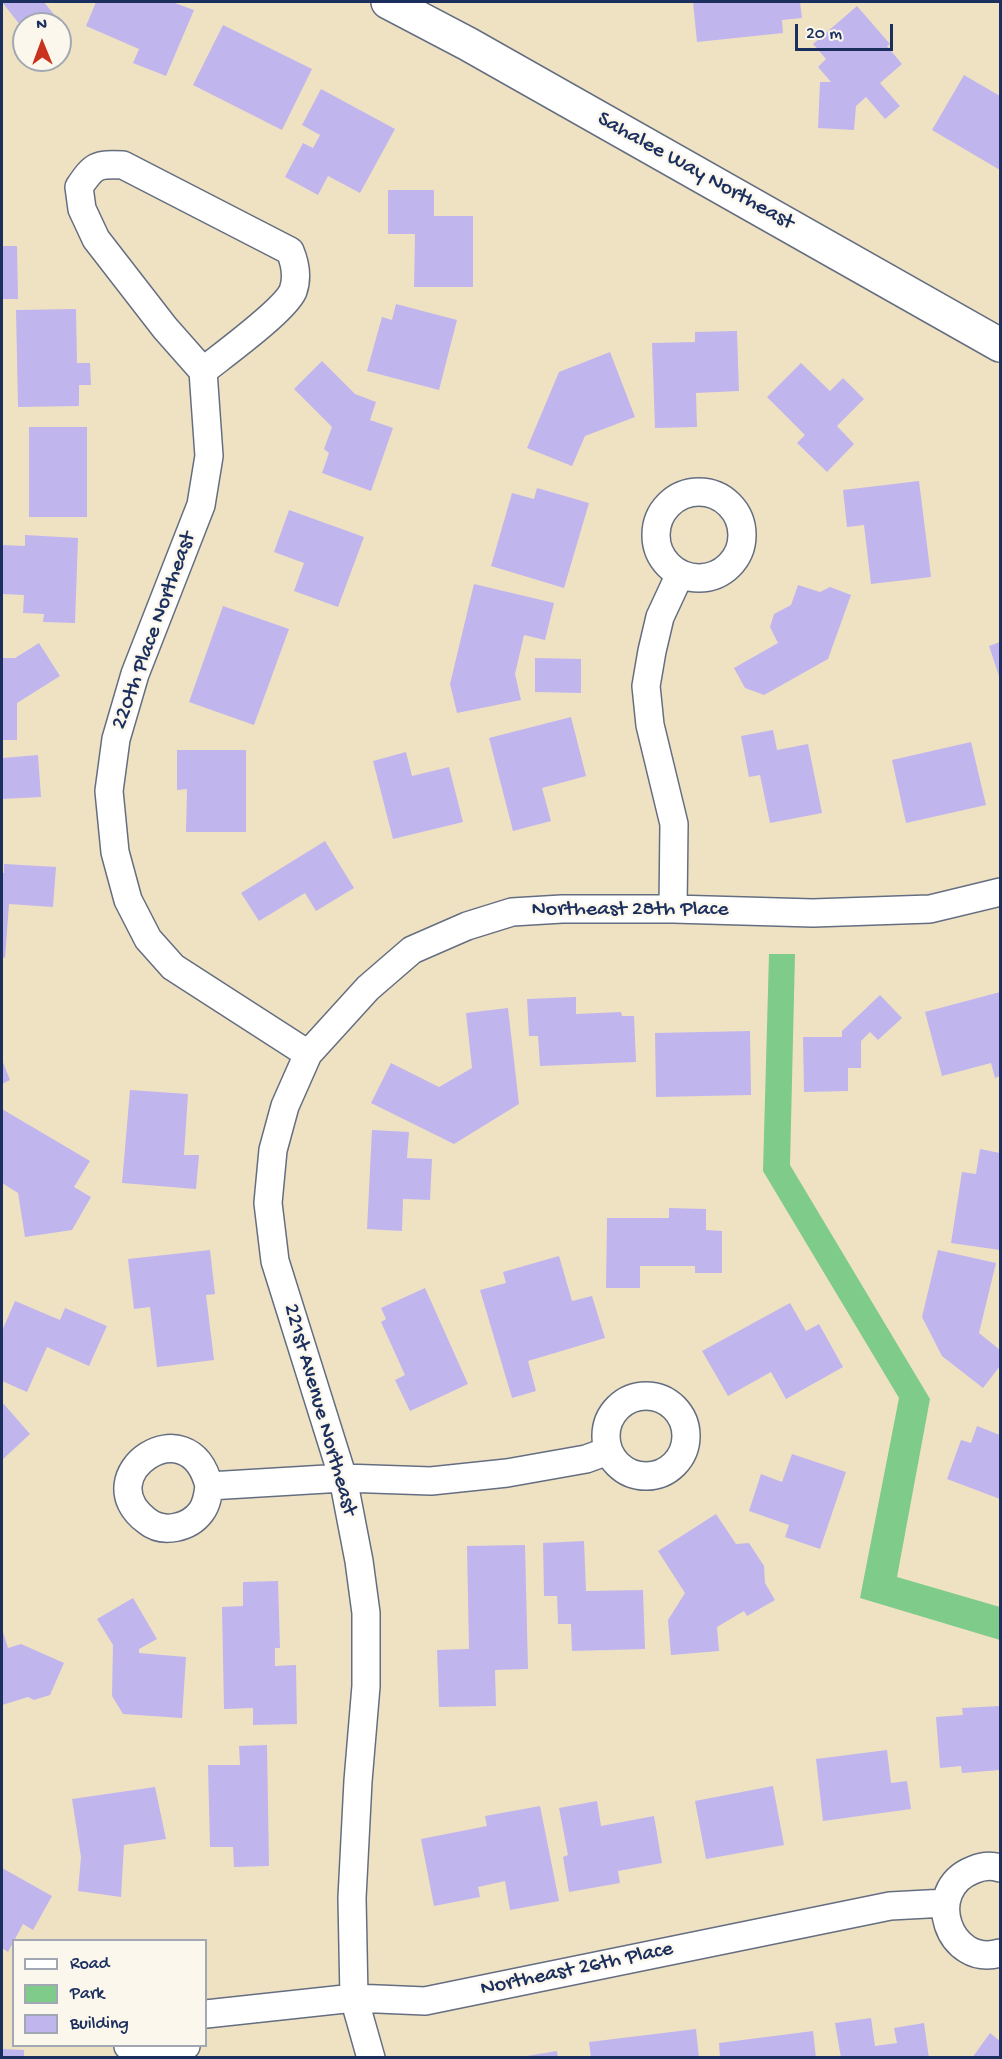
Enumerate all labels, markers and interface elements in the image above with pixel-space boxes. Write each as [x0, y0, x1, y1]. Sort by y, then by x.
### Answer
north arrow [12, 12, 72, 72]
scale bar [798, 12, 896, 50]
text: N [36, 16, 47, 35]
text: 20 m [806, 24, 842, 45]
street label: Sahalee Way Northeast [592, 107, 798, 237]
street label: 220th Place Northeast [107, 529, 203, 733]
street label: Northeast 28th Place [531, 898, 729, 924]
street label: 221st Avenue Northeast [276, 1301, 362, 1519]
street label: Northeast 26th Place [478, 1937, 676, 2003]
legend [12, 1939, 207, 2047]
text: Road [70, 1954, 109, 1975]
text: Park [70, 1984, 104, 2005]
text: Building [70, 2014, 129, 2035]

